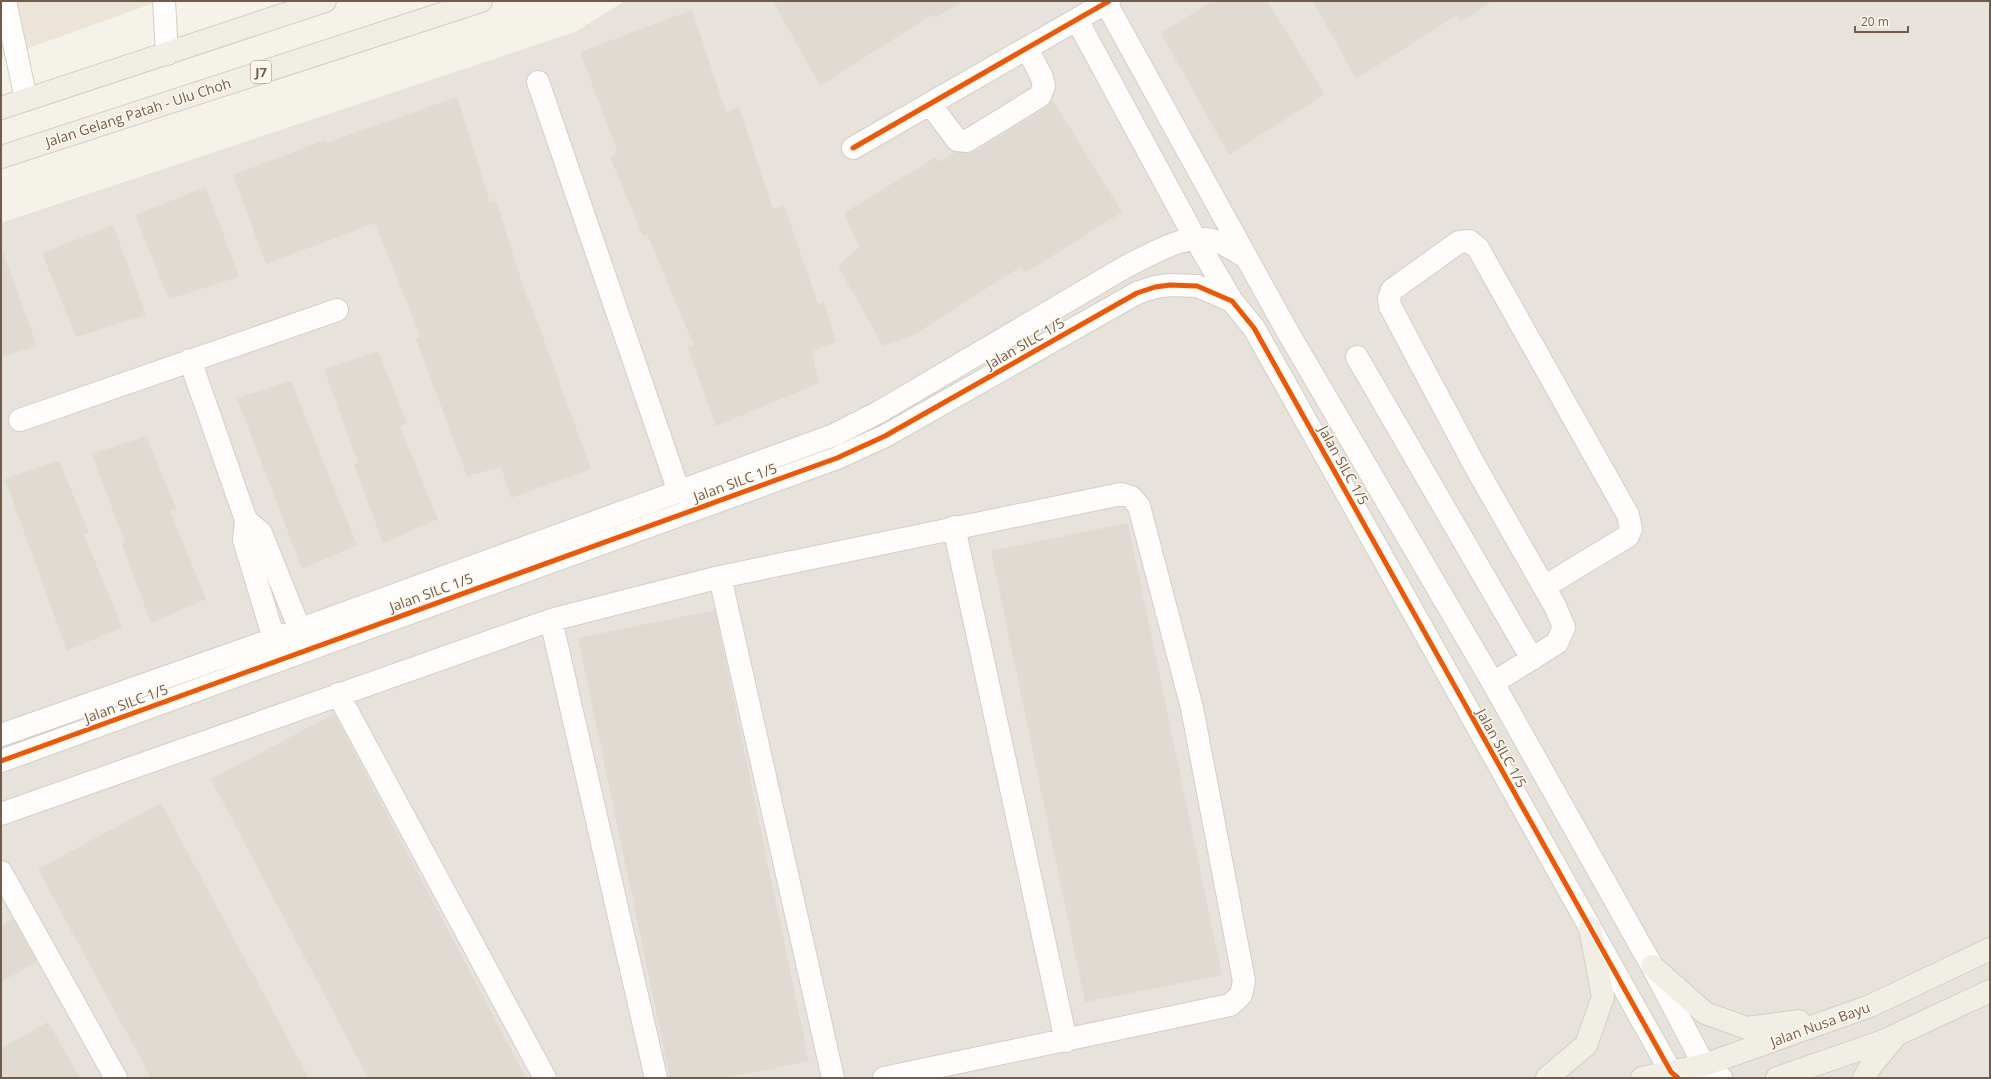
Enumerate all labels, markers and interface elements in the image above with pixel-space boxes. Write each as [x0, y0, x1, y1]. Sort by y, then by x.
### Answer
scale bar [1855, 8, 1908, 34]
text: 20 m [1861, 13, 1889, 30]
road number: J7 [251, 61, 271, 83]
street label: Jalan Gelang Patah - Ulu Choh [41, 73, 233, 152]
street label: Jalan SILC 1/5 [981, 313, 1068, 374]
street label: Jalan SILC 1/5 [1313, 420, 1374, 508]
street label: Jalan SILC 1/5 [689, 458, 779, 507]
street label: Jalan SILC 1/5 [385, 568, 475, 617]
street label: Jalan SILC 1/5 [80, 679, 170, 728]
street label: Jalan SILC 1/5 [1471, 703, 1532, 791]
street label: Jalan Nusa Bayu [1766, 997, 1872, 1052]

